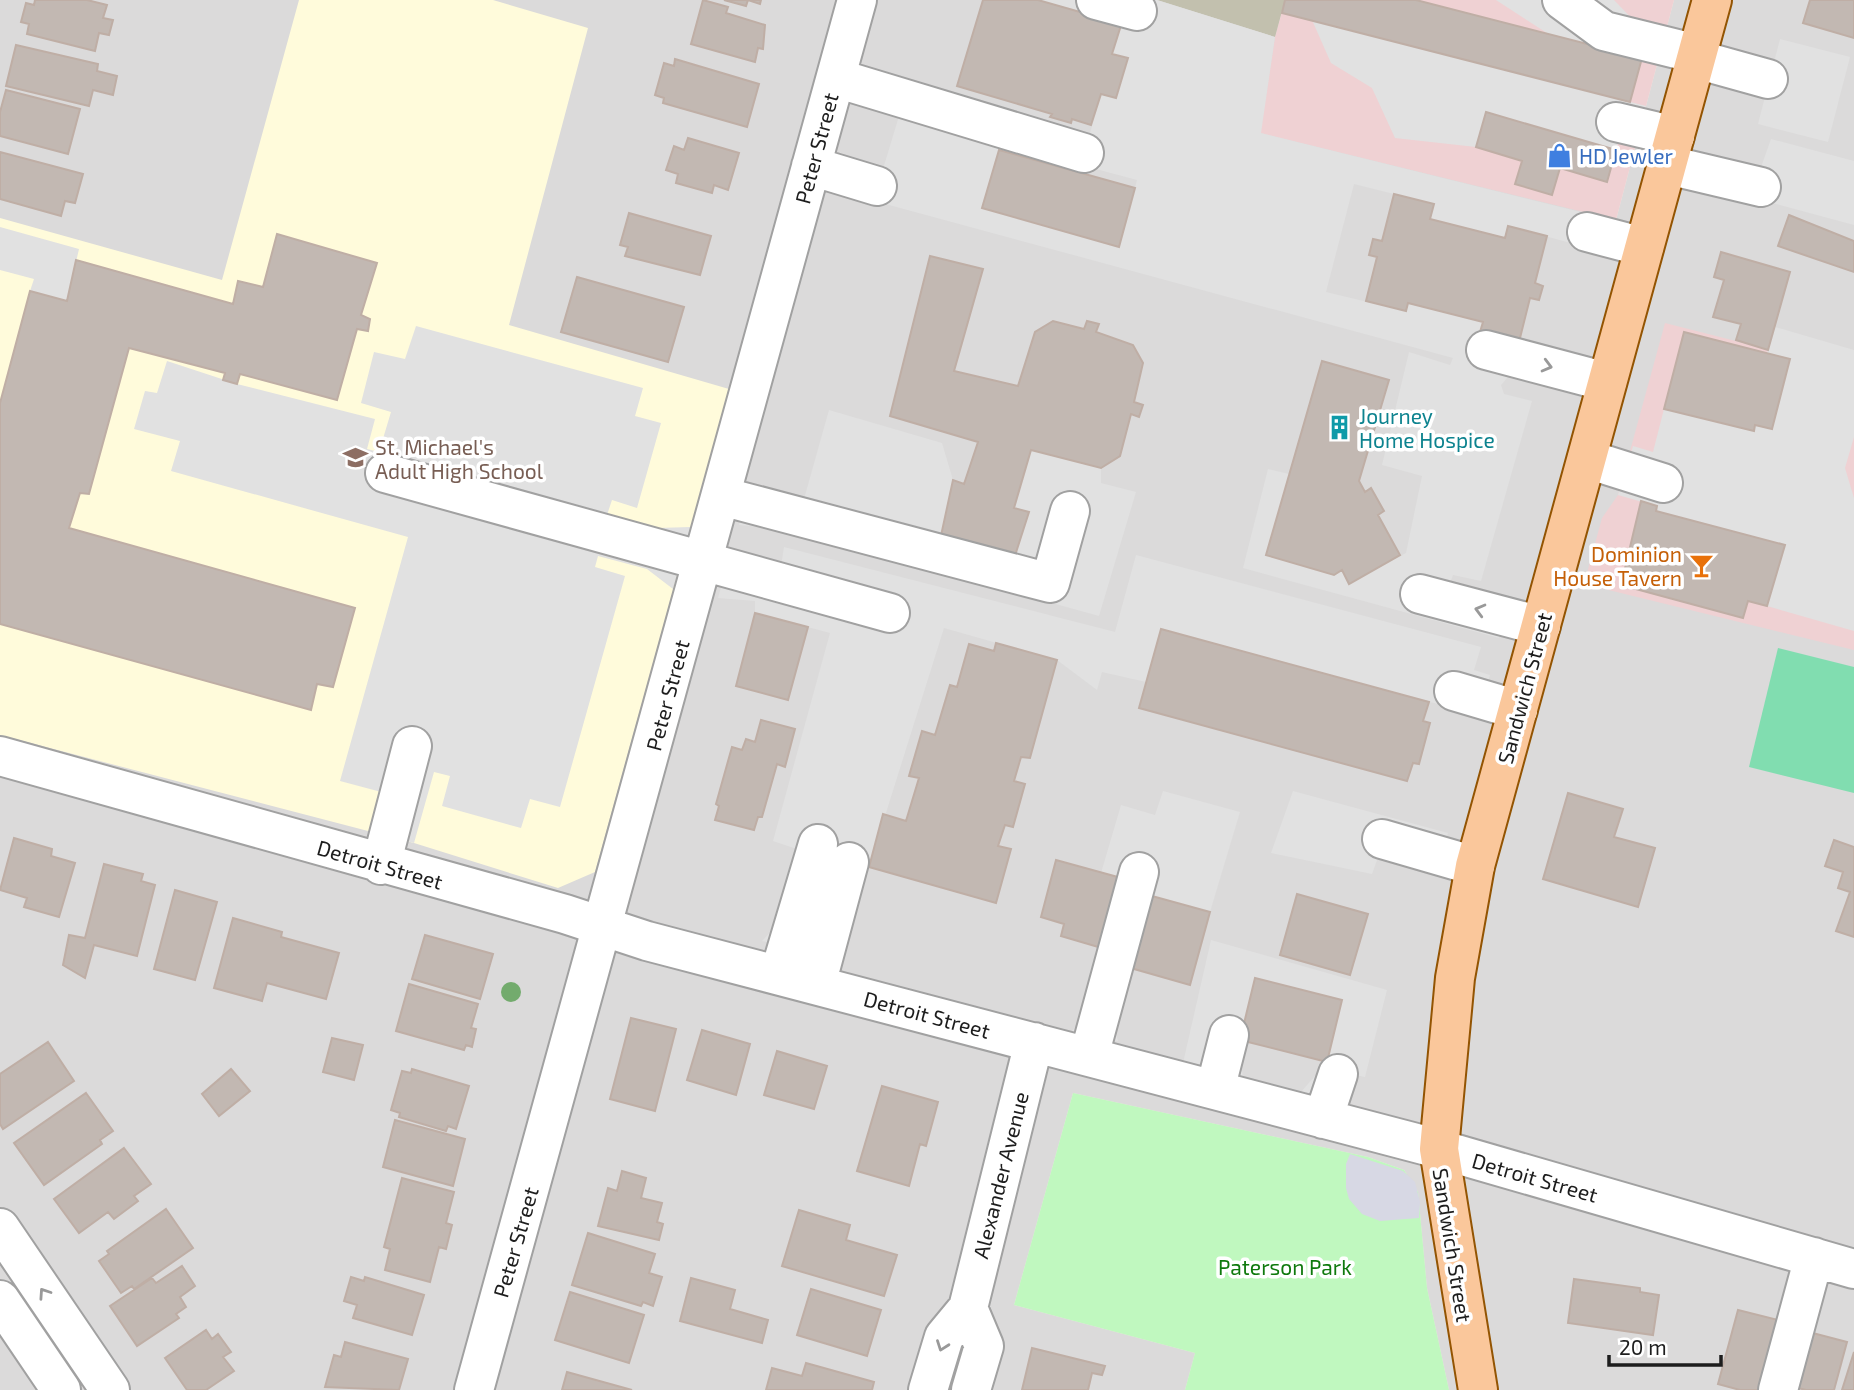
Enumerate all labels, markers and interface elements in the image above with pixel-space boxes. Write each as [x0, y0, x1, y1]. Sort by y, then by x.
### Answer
street label: Peter Street [789, 90, 843, 206]
shop icon: HD Jewler [1545, 141, 1573, 169]
place label: HD Jewler [1579, 143, 1673, 168]
one-way arrow [1541, 358, 1553, 372]
place label: Journey Home Hospice [1359, 403, 1495, 452]
building icon: Journey Home Hospice [1325, 413, 1353, 441]
place label: St. Michael's Adult High School [375, 434, 544, 483]
school or university icon: St. Michael's Adult High School [341, 444, 369, 472]
place label: Dominion House Tavern [1553, 541, 1682, 590]
bar icon: Dominion House Tavern [1688, 551, 1716, 579]
one-way arrow [1474, 604, 1486, 618]
street label: Sandwich Street [1492, 610, 1556, 766]
street label: Peter Street [640, 637, 694, 753]
street label: Detroit Street [314, 834, 446, 894]
street label: Detroit Street [861, 985, 993, 1043]
street label: Alexander Avenue [967, 1089, 1033, 1261]
street label: Detroit Street [1469, 1147, 1601, 1207]
street label: Sandwich Street [1428, 1166, 1478, 1324]
street label: Peter Street [487, 1184, 543, 1300]
park label: Paterson Park [1218, 1254, 1352, 1279]
one-way arrow [40, 1288, 52, 1301]
scale bar [1609, 1324, 1721, 1368]
text: 20 m [1619, 1334, 1667, 1359]
one-way arrow [936, 1339, 950, 1351]

